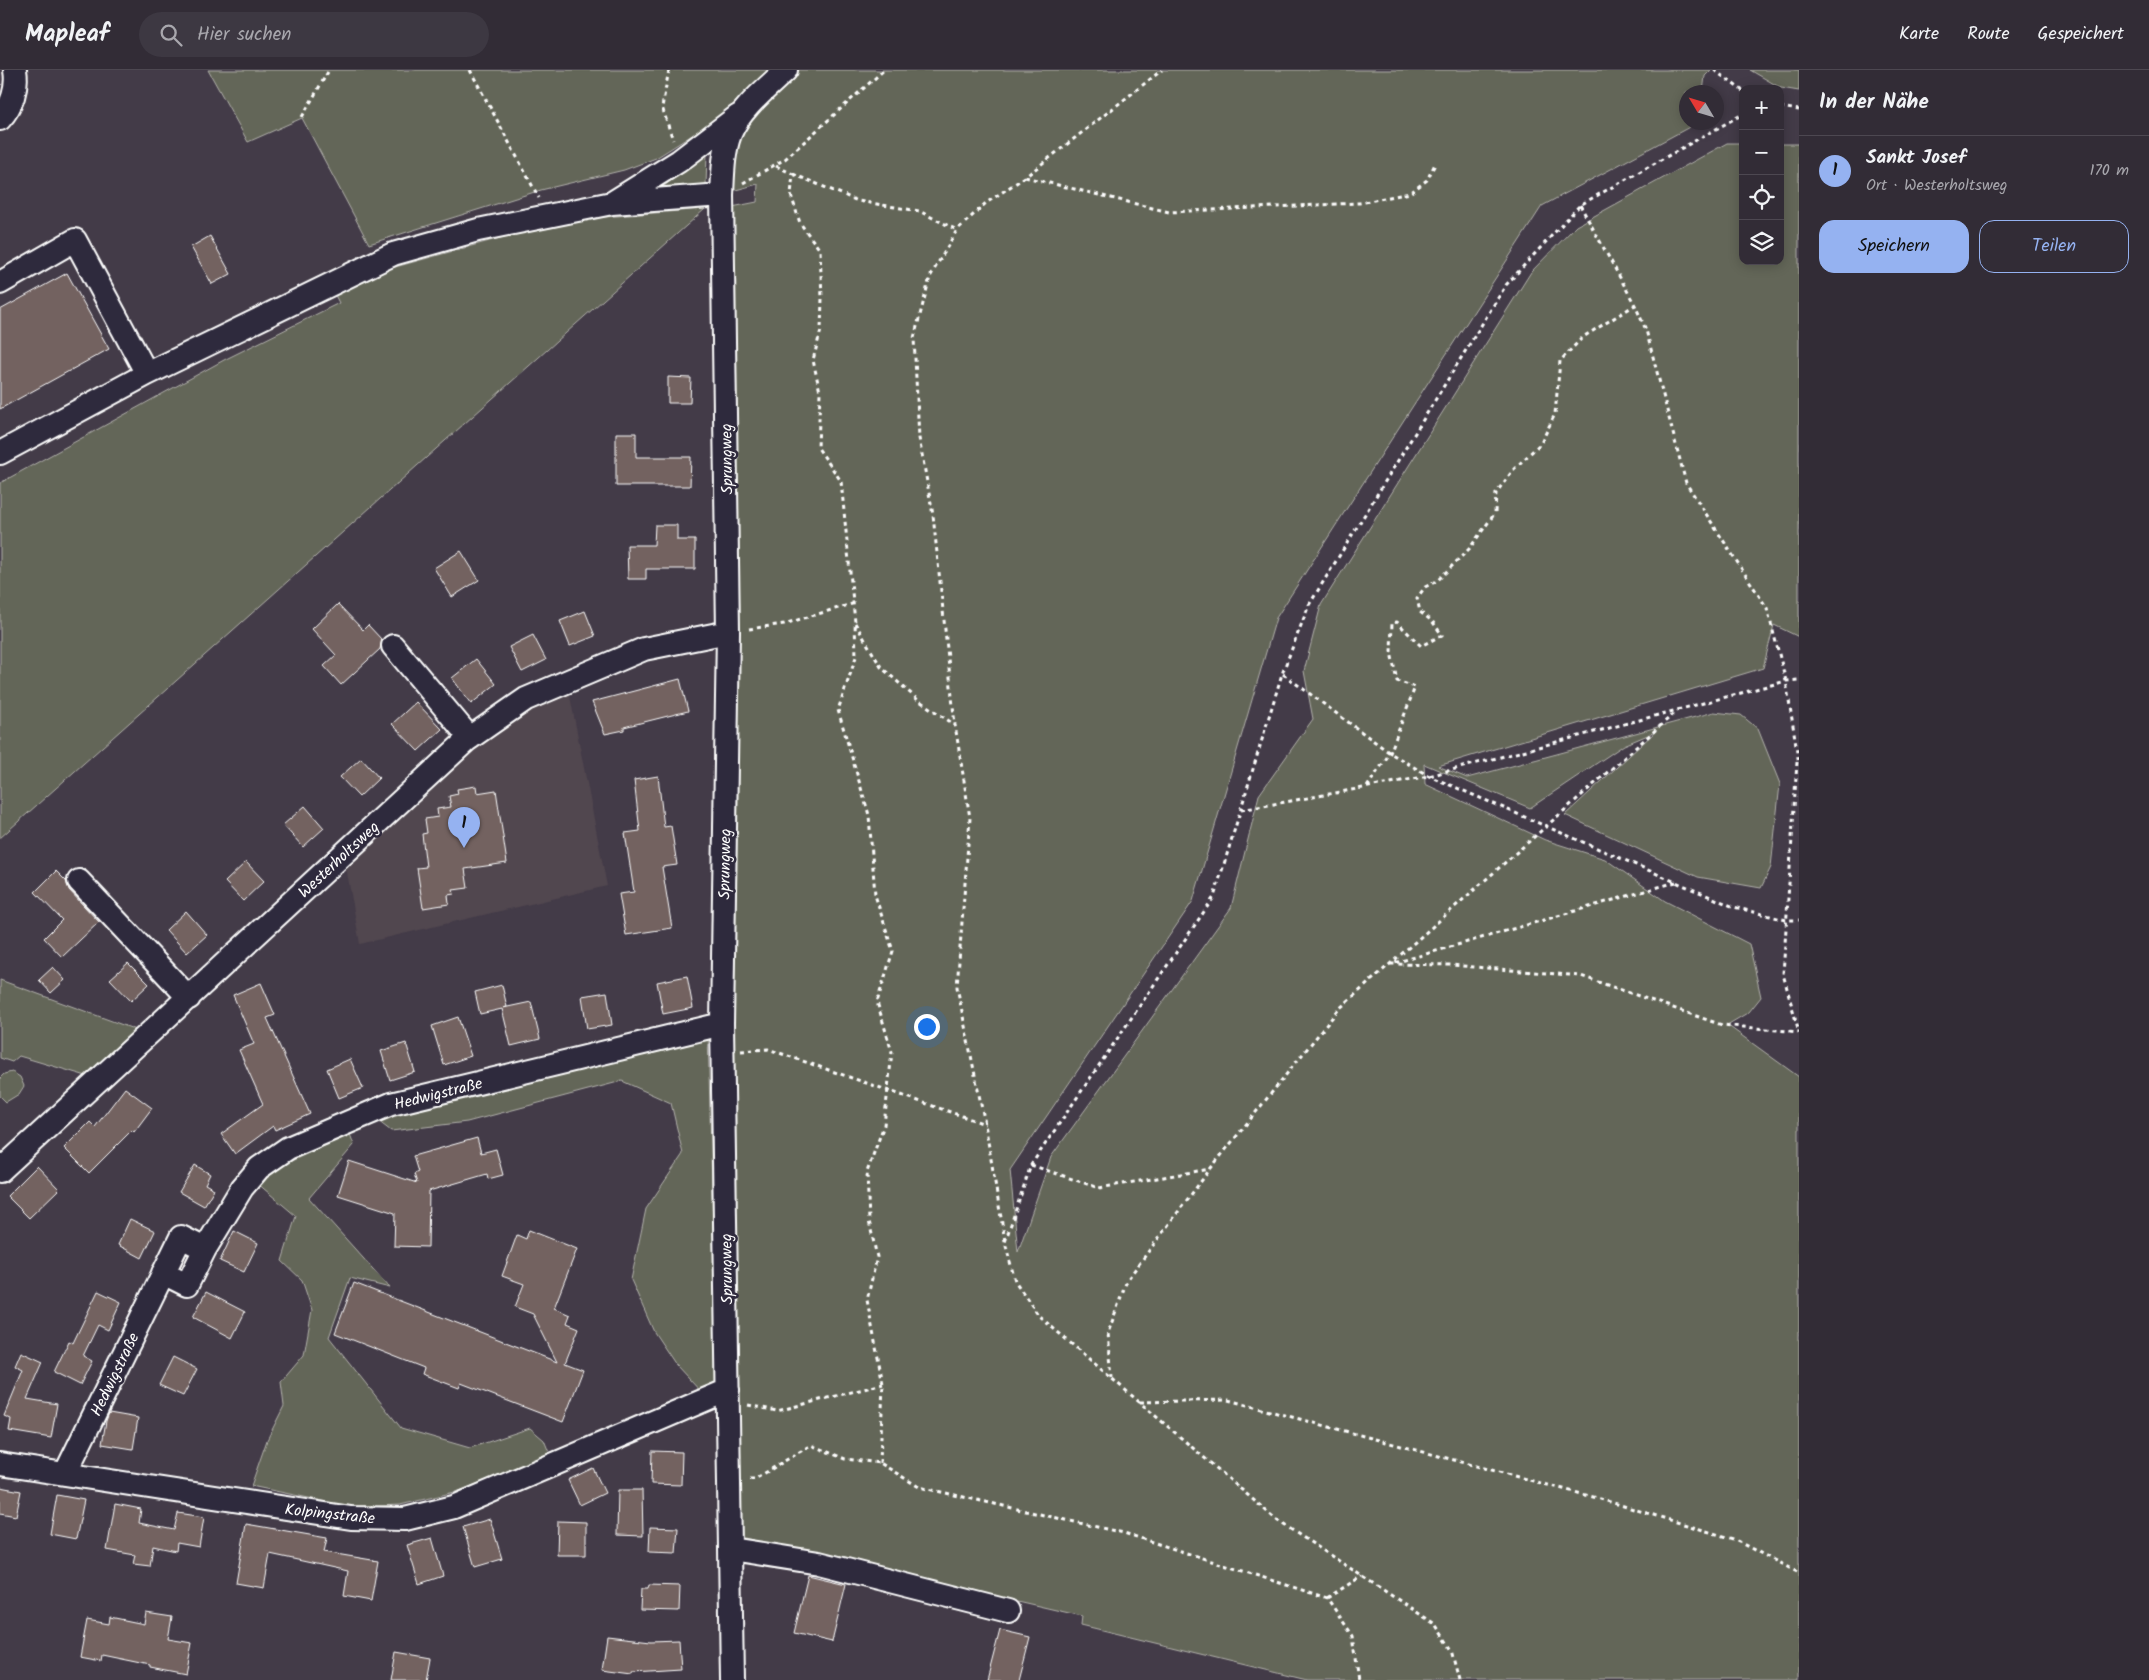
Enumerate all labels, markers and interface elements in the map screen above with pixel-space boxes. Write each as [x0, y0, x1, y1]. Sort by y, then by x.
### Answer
search box [139, 12, 489, 57]
text: Mapleaf [25, 15, 109, 54]
text: Hier suchen [197, 20, 291, 50]
text: Karte [1899, 20, 1939, 49]
text: Route [1967, 20, 2010, 49]
text: Gespeichert [2038, 20, 2124, 49]
icon: search [157, 21, 185, 49]
north arrow [1679, 85, 1724, 130]
map controls [1739, 85, 1784, 265]
button: + [1739, 85, 1784, 130]
text: In der Nähe [1819, 86, 1929, 119]
button: − [1739, 130, 1784, 175]
text: Sankt Josef [1866, 143, 1966, 173]
text: 1 [1833, 158, 1837, 183]
text: 170 m [2089, 158, 2129, 183]
text: Ort · Westerholtsweg [1866, 173, 2007, 198]
button: locate [1739, 175, 1784, 220]
button: layers [1739, 220, 1784, 265]
button: Speichern [1819, 220, 1969, 273]
button: Teilen [1979, 220, 2129, 273]
street label: Sprungweg [714, 423, 741, 495]
pin: 1 [448, 807, 480, 848]
street label: Westerholtsweg [293, 816, 385, 905]
street label: Sprungweg [712, 828, 739, 900]
your location [914, 1014, 940, 1040]
street label: Hedwigstraße [391, 1071, 485, 1118]
street label: Sprungweg [714, 1233, 741, 1305]
street label: Hedwigstraße [84, 1329, 146, 1421]
street label: Kolpingstraße [283, 1497, 376, 1532]

